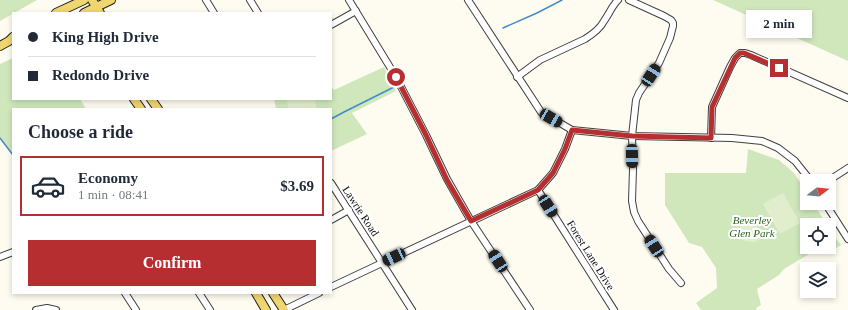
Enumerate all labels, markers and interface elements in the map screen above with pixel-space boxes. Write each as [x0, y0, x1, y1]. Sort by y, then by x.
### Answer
callout: 2 min [746, 10, 812, 38]
text: 2 min [763, 16, 795, 31]
text: King High Drive [52, 29, 159, 45]
route end [770, 59, 788, 77]
car [639, 62, 663, 88]
text: Redondo Drive [52, 67, 149, 83]
route start [387, 68, 405, 86]
car [538, 107, 564, 129]
text: Choose a ride [28, 122, 133, 142]
car [626, 144, 638, 168]
icon: car [30, 168, 66, 204]
text: Economy [78, 170, 138, 186]
north arrow [800, 174, 836, 210]
map controls [800, 174, 836, 298]
text: $3.69 [280, 178, 314, 194]
street label: Lawrie Road [340, 184, 382, 239]
text: 1 min · 08:41 [78, 187, 148, 202]
car [536, 193, 560, 219]
park label: Beverley Glen Park [729, 214, 776, 239]
street label: Forest Lane Drive [565, 218, 617, 292]
button: locate [800, 218, 836, 254]
car [642, 233, 666, 259]
button: Confirm [28, 240, 316, 286]
car [381, 246, 407, 268]
car [486, 248, 510, 274]
button: layers [800, 262, 836, 298]

